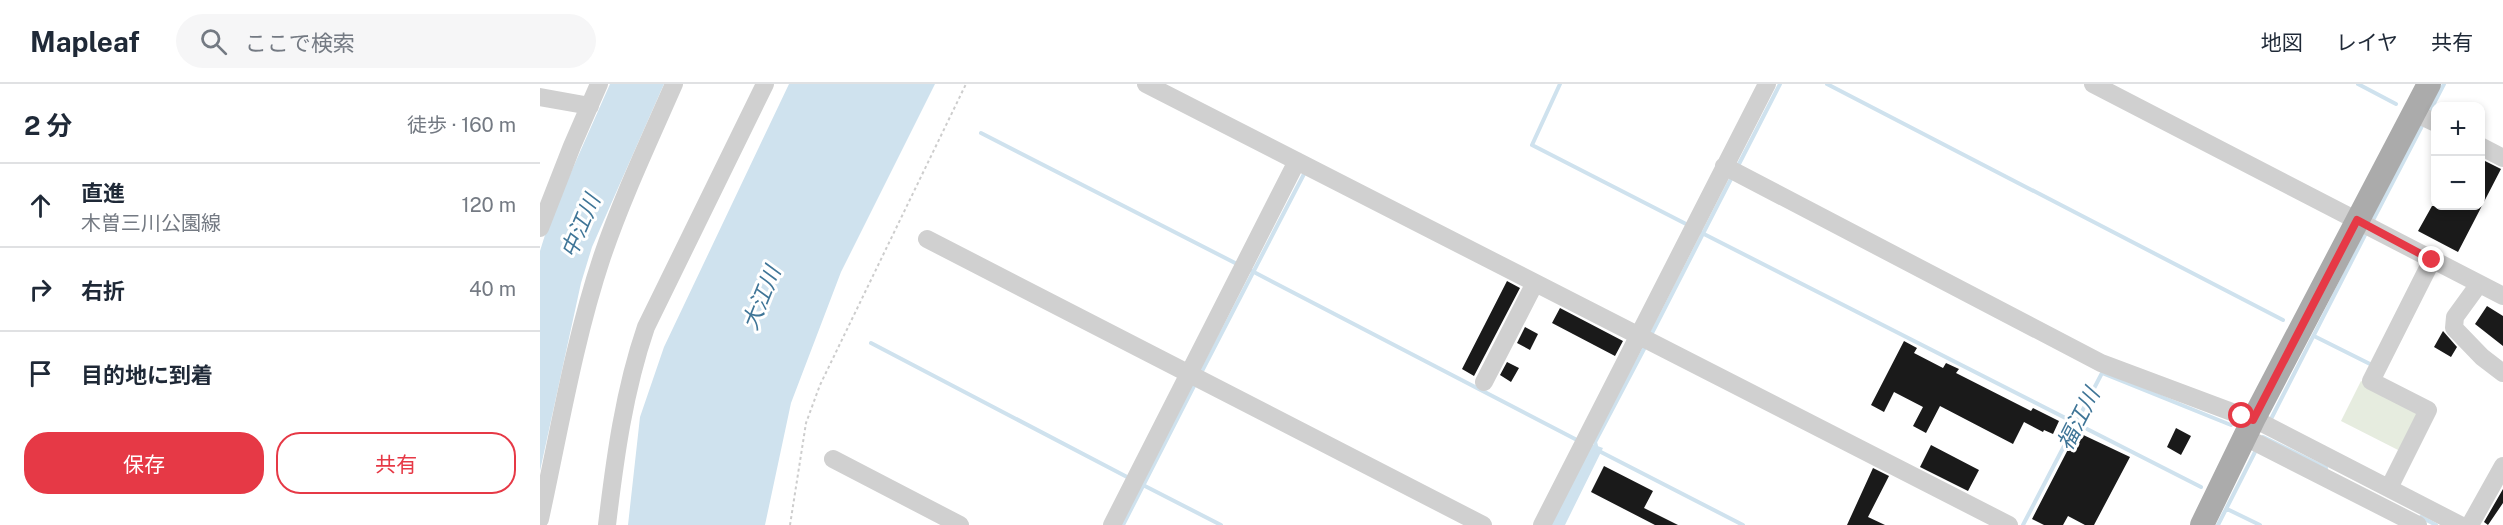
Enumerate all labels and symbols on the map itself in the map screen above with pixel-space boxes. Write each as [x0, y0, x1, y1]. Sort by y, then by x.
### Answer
water label: 中江川 [555, 189, 606, 261]
route end [2418, 246, 2444, 272]
water label: 大江川 [737, 261, 786, 333]
water label: 福江川 [2051, 382, 2105, 454]
route start [2228, 402, 2254, 428]

